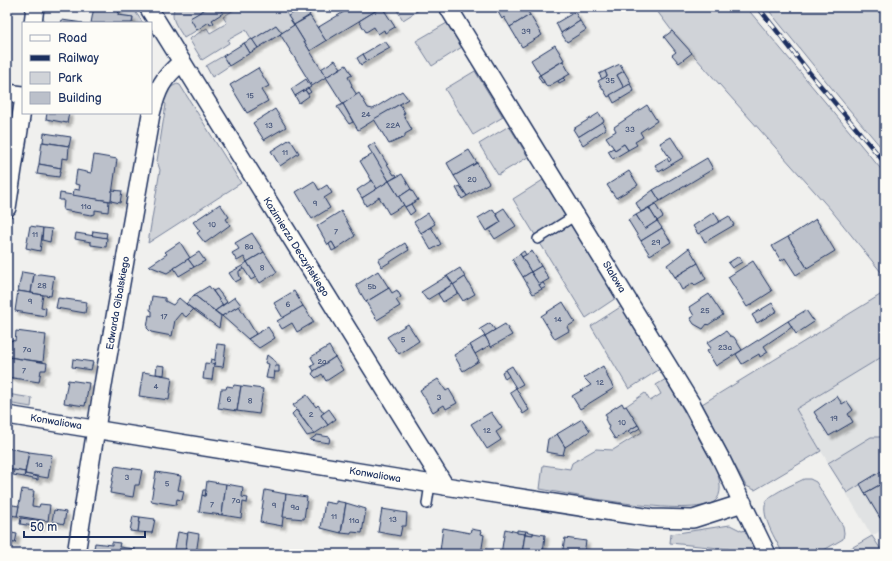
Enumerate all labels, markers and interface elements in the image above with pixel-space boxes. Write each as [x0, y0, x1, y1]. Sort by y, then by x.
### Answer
legend [22, 22, 152, 114]
house number: 39 [521, 27, 531, 36]
text: Road [58, 31, 87, 46]
text: Railway [58, 51, 100, 66]
text: Park [58, 71, 82, 86]
house number: 35 [605, 76, 615, 85]
text: Building [58, 91, 102, 106]
house number: 15 [246, 91, 254, 100]
house number: 24 [361, 110, 371, 119]
house number: 13 [265, 121, 273, 130]
house number: 22A [386, 121, 400, 130]
house number: 33 [625, 125, 635, 134]
house number: 11 [282, 148, 288, 157]
house number: 20 [467, 175, 477, 184]
street label: Kazimierza Deczyńskiego [260, 195, 332, 299]
house number: 9 [313, 199, 318, 208]
house number: 11a [81, 202, 92, 211]
house number: 10 [208, 220, 216, 229]
house number: 7 [334, 227, 338, 236]
house number: 11 [32, 230, 38, 239]
house number: 29 [651, 238, 661, 247]
house number: 8a [244, 242, 254, 251]
street label: Edwarda Gibalskiego [104, 255, 132, 351]
street label: Stalowa [600, 259, 628, 295]
house number: 8 [260, 263, 265, 272]
house number: 28 [37, 281, 47, 290]
house number: 5b [367, 282, 377, 291]
house number: 9 [28, 297, 33, 306]
house number: 6 [286, 300, 291, 309]
house number: 25 [700, 306, 710, 315]
house number: 17 [160, 312, 168, 321]
house number: 14 [554, 315, 562, 324]
house number: 5 [401, 335, 406, 344]
house number: 23a [718, 343, 732, 352]
house number: 7a [23, 345, 32, 354]
house number: 2a [317, 357, 327, 366]
house number: 7 [22, 366, 26, 375]
house number: 12 [596, 378, 604, 387]
house number: 4 [154, 382, 159, 391]
house number: 3 [437, 393, 442, 402]
house number: 6 [227, 395, 232, 404]
house number: 8 [248, 396, 253, 405]
house number: 2 [309, 410, 314, 419]
street label: Konwaliowa [29, 412, 83, 432]
house number: 19 [830, 414, 838, 423]
house number: 10 [618, 418, 626, 427]
house number: 12 [483, 426, 491, 435]
house number: 1a [35, 460, 43, 469]
street label: Konwaliowa [348, 465, 402, 485]
house number: 3 [125, 473, 130, 482]
house number: 5 [165, 479, 170, 488]
house number: 7a [232, 496, 241, 505]
house number: 7 [210, 500, 214, 509]
house number: 9 [272, 501, 277, 510]
house number: 9a [290, 503, 300, 512]
house number: 11 [331, 512, 337, 521]
scale bar [24, 513, 145, 539]
house number: 13 [389, 515, 397, 524]
house number: 11a [349, 516, 360, 525]
text: 50 m [30, 520, 57, 535]

